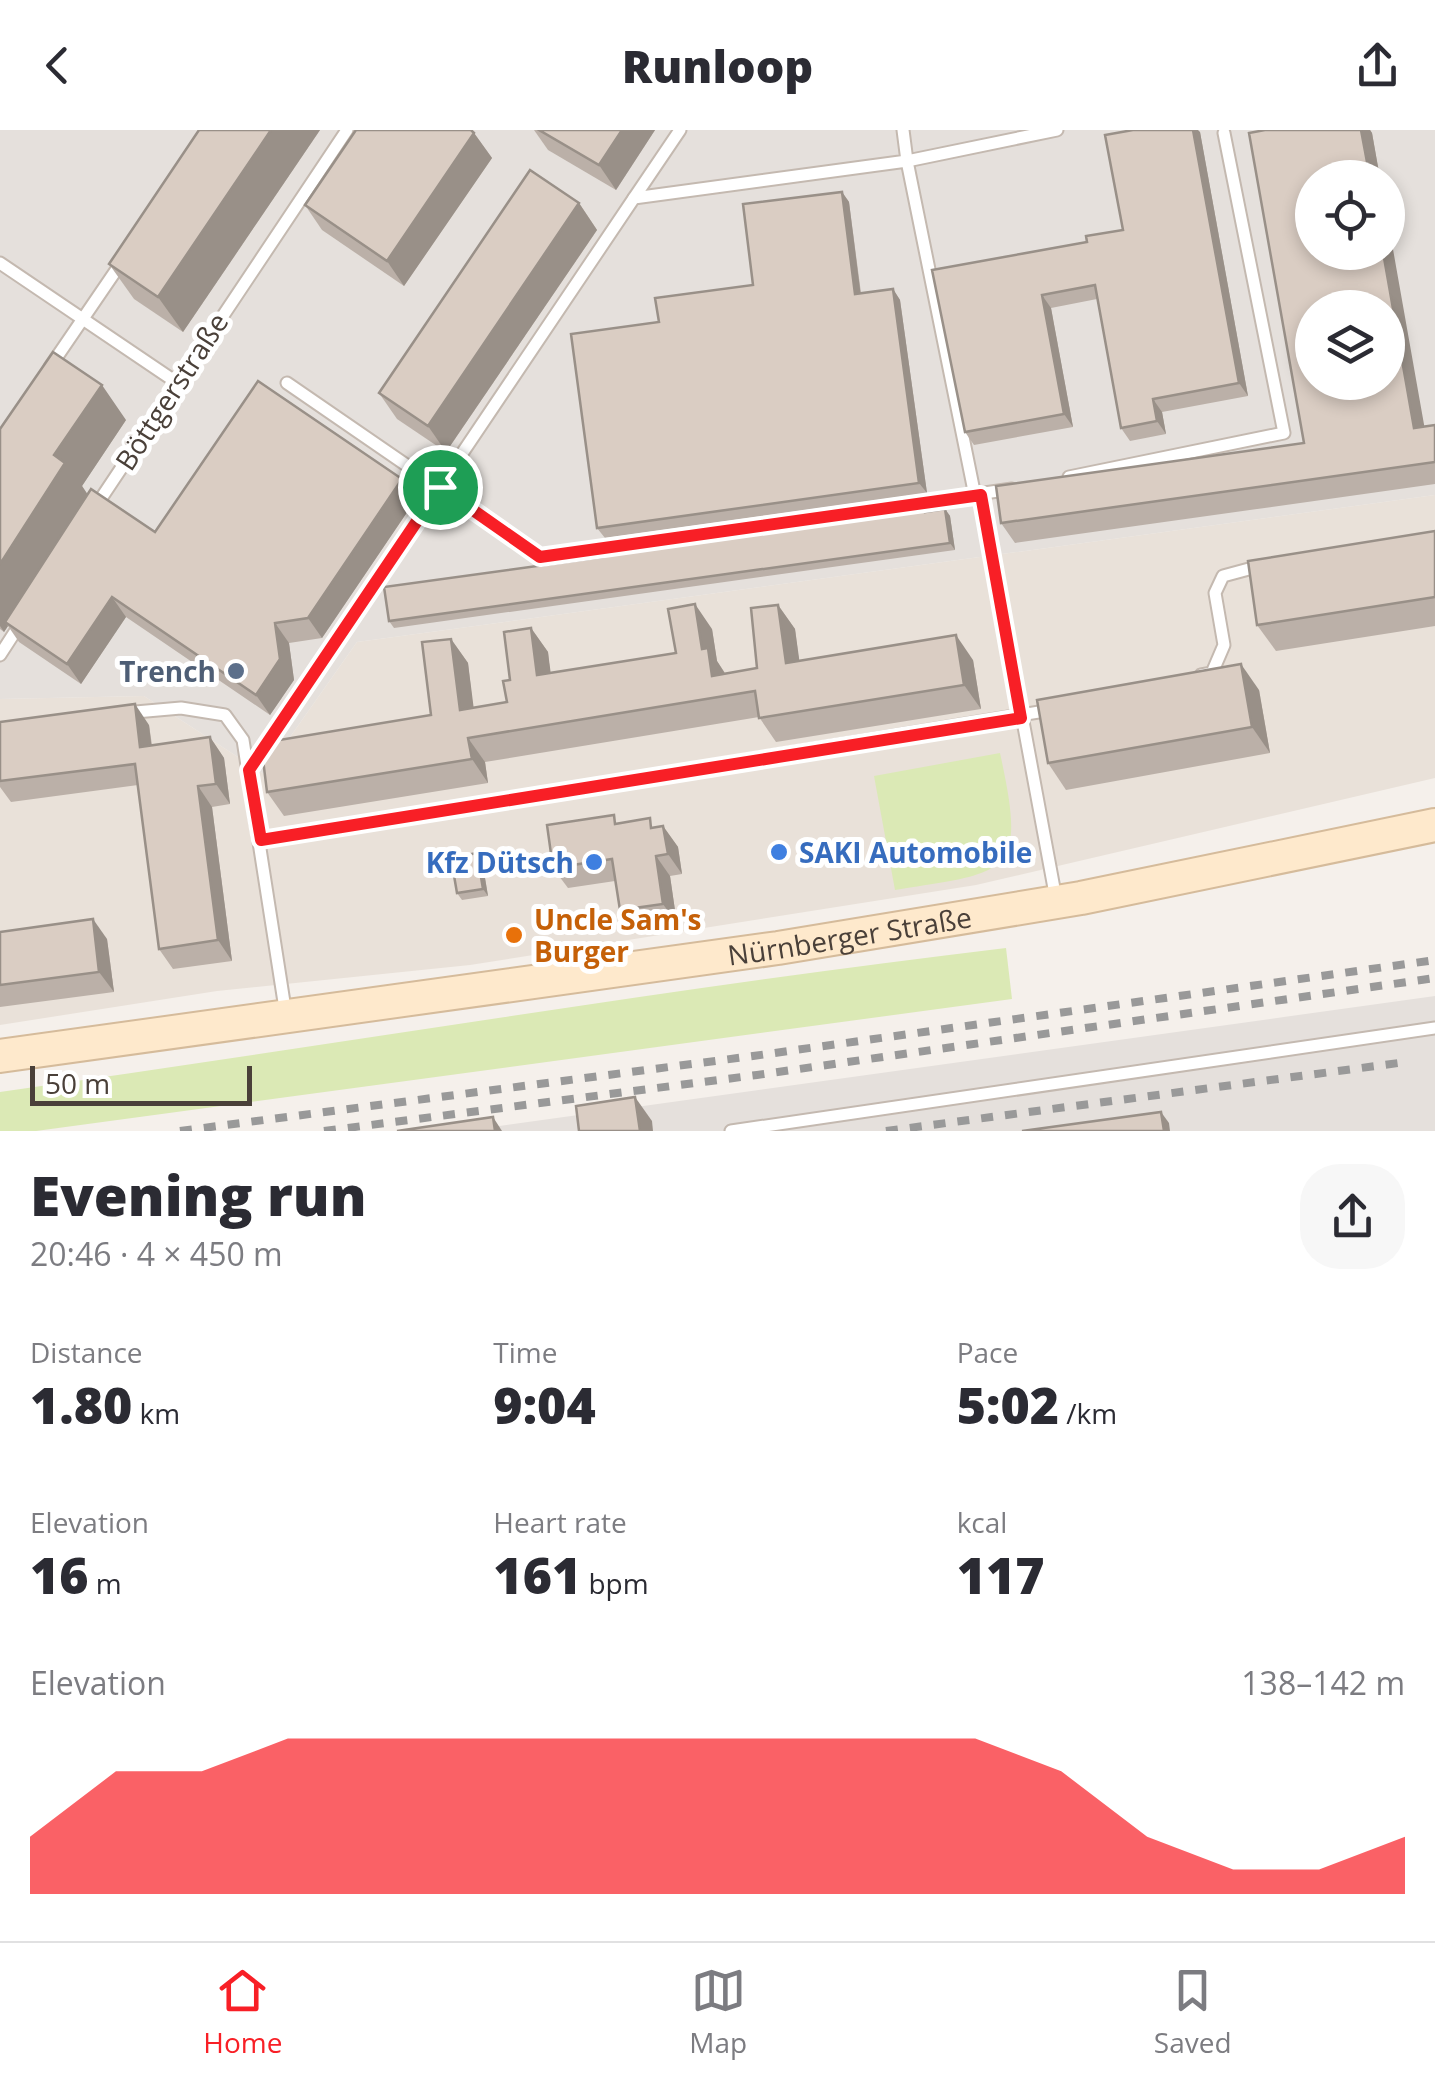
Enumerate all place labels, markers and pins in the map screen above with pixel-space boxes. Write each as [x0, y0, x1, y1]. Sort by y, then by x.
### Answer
pin [398, 445, 483, 530]
place label: Trench [119, 652, 216, 690]
marker: Trench [225, 660, 247, 682]
place label: SAKI Automobile [799, 833, 1032, 871]
marker: SAKI Automobile [768, 841, 790, 863]
place label: Kfz Dütsch [426, 843, 574, 881]
marker: Kfz Dütsch [583, 851, 605, 873]
place label: Uncle Sam's Burger [534, 900, 702, 970]
marker: Uncle Sam's Burger [503, 924, 525, 946]

